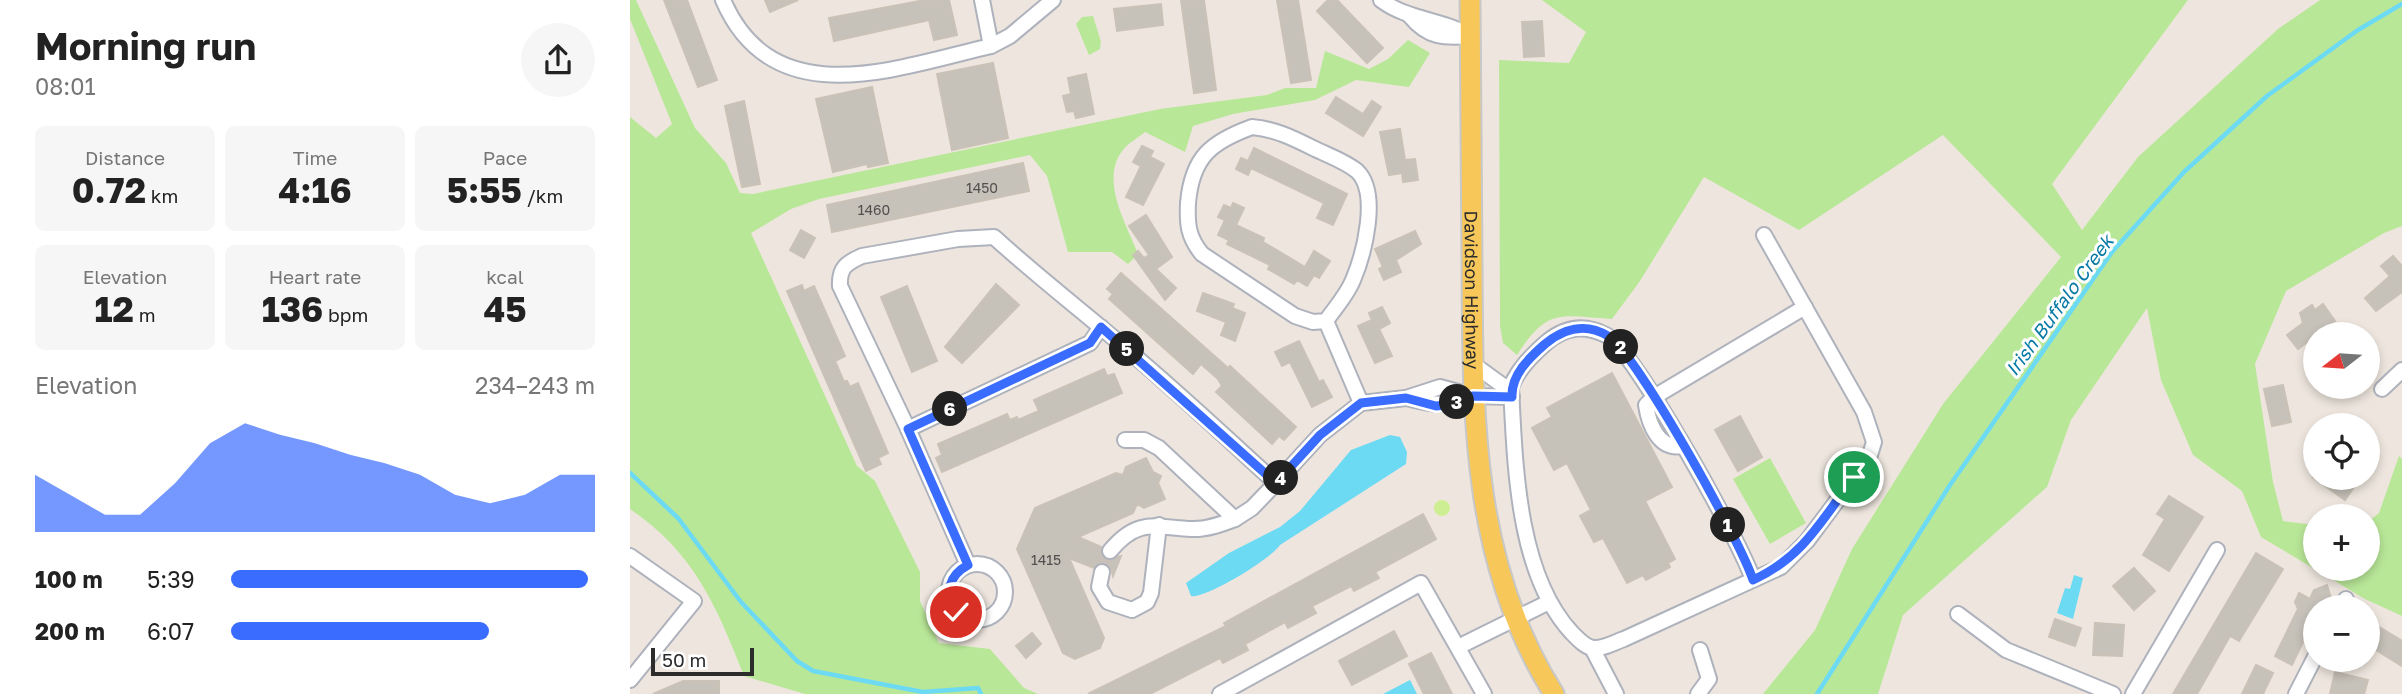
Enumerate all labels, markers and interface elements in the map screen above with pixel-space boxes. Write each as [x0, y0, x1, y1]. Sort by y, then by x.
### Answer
text: Morning run [35, 23, 256, 68]
button: share [521, 23, 595, 97]
text: 08:01 [35, 72, 96, 100]
text: Distance [85, 146, 165, 169]
text: Time [293, 146, 337, 169]
text: Pace [483, 146, 527, 169]
text: 0.72 [72, 169, 146, 211]
text: 4:16 [278, 169, 352, 211]
text: 5:55 [447, 169, 522, 211]
house number: 1450 [966, 179, 998, 196]
text: km [146, 184, 178, 207]
text: /km [522, 184, 563, 207]
house number: 1460 [858, 201, 890, 218]
street label: Davidson Highway [1460, 210, 1484, 370]
water label: Irish Buffalo Creek [2000, 228, 2119, 380]
text: Elevation [83, 265, 167, 288]
text: Heart rate [269, 265, 361, 288]
text: kcal [486, 265, 524, 288]
text: 12 [95, 288, 134, 330]
text: 136 [262, 288, 323, 330]
text: 45 [483, 288, 527, 330]
text: m [134, 303, 155, 326]
text: bpm [323, 303, 368, 326]
north arrow [2303, 322, 2380, 399]
map controls [2303, 322, 2380, 672]
pin: 2 [1604, 330, 1639, 364]
pin: 5 [1110, 332, 1144, 366]
text: 2 [1615, 335, 1626, 358]
text: 5 [1121, 337, 1132, 360]
text: Elevation [35, 371, 137, 399]
text: 234–243 m [475, 371, 595, 399]
pin: 3 [1440, 384, 1474, 420]
text: 3 [1451, 390, 1462, 413]
pin: 6 [932, 392, 968, 426]
text: 6 [943, 397, 956, 420]
button: locate [2303, 413, 2380, 490]
pin [1824, 447, 1884, 507]
icon: arrive [1835, 458, 1873, 496]
pin: 4 [1264, 461, 1298, 496]
text: 4 [1275, 466, 1286, 489]
button: + [2303, 504, 2380, 581]
pin: 1 [1710, 508, 1746, 542]
text: 1 [1723, 513, 1732, 536]
house number: 1415 [1031, 551, 1061, 568]
text: 100 m [35, 565, 103, 593]
text: 5:39 [147, 565, 195, 593]
pin [926, 582, 986, 642]
icon: check [937, 593, 975, 631]
button: − [2303, 595, 2380, 672]
text: 200 m [35, 617, 105, 645]
text: 6:07 [147, 617, 194, 645]
scale bar [651, 645, 754, 677]
text: 50 m [662, 648, 706, 671]

